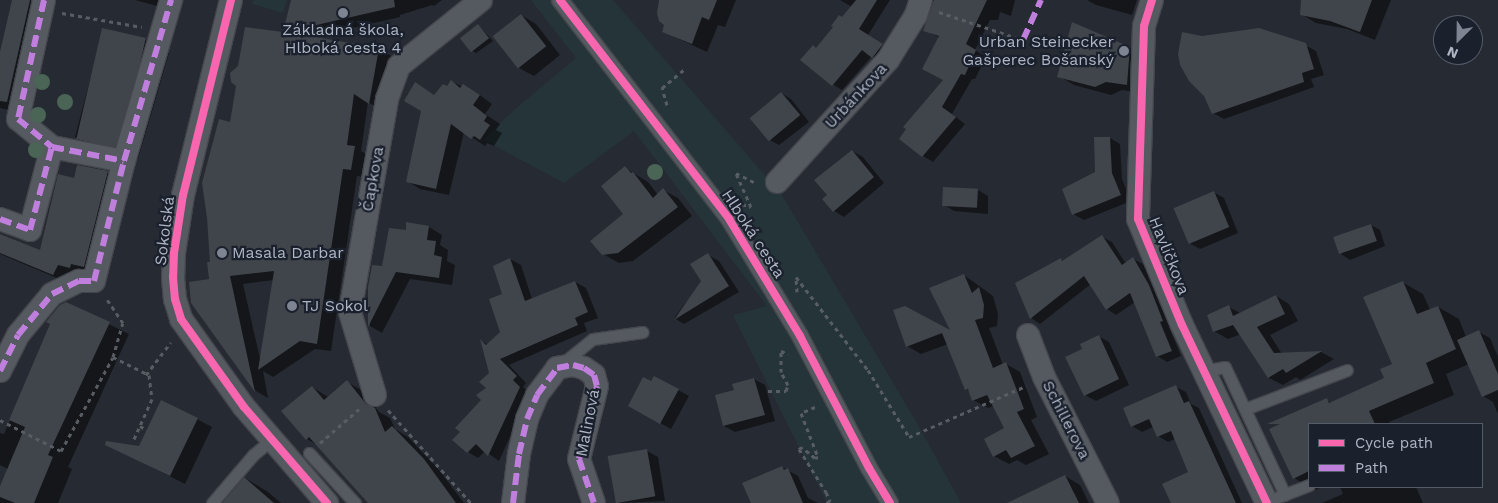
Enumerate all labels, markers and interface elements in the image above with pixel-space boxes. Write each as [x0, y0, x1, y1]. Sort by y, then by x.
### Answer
marker: Základná škola, Hlboká cesta 4 [337, 7, 349, 19]
north arrow [1433, 15, 1483, 65]
place label: Základná škola, Hlboká cesta 4 [282, 20, 404, 58]
place label: Urban Steinecker Gašperec Bošanský [963, 32, 1114, 70]
text: N [1445, 43, 1460, 62]
marker: Urban Steinecker Gašperec Bošanský [1118, 45, 1130, 57]
street label: Urbánkova [821, 59, 891, 133]
street label: Čapkova [358, 145, 388, 213]
street label: Hlboká cesta [717, 186, 789, 282]
street label: Sokolská [151, 195, 179, 267]
street label: Havlíčkova [1145, 214, 1193, 298]
place label: Masala Darbar [232, 243, 344, 263]
marker: Masala Darbar [216, 247, 228, 259]
place label: TJ Sokol [302, 296, 368, 316]
marker: TJ Sokol [286, 300, 298, 312]
street label: Schillerova [1038, 378, 1094, 462]
street label: Malinová [572, 388, 604, 458]
legend [1308, 423, 1483, 488]
text: Cycle path [1355, 434, 1433, 452]
text: Path [1355, 459, 1388, 477]

